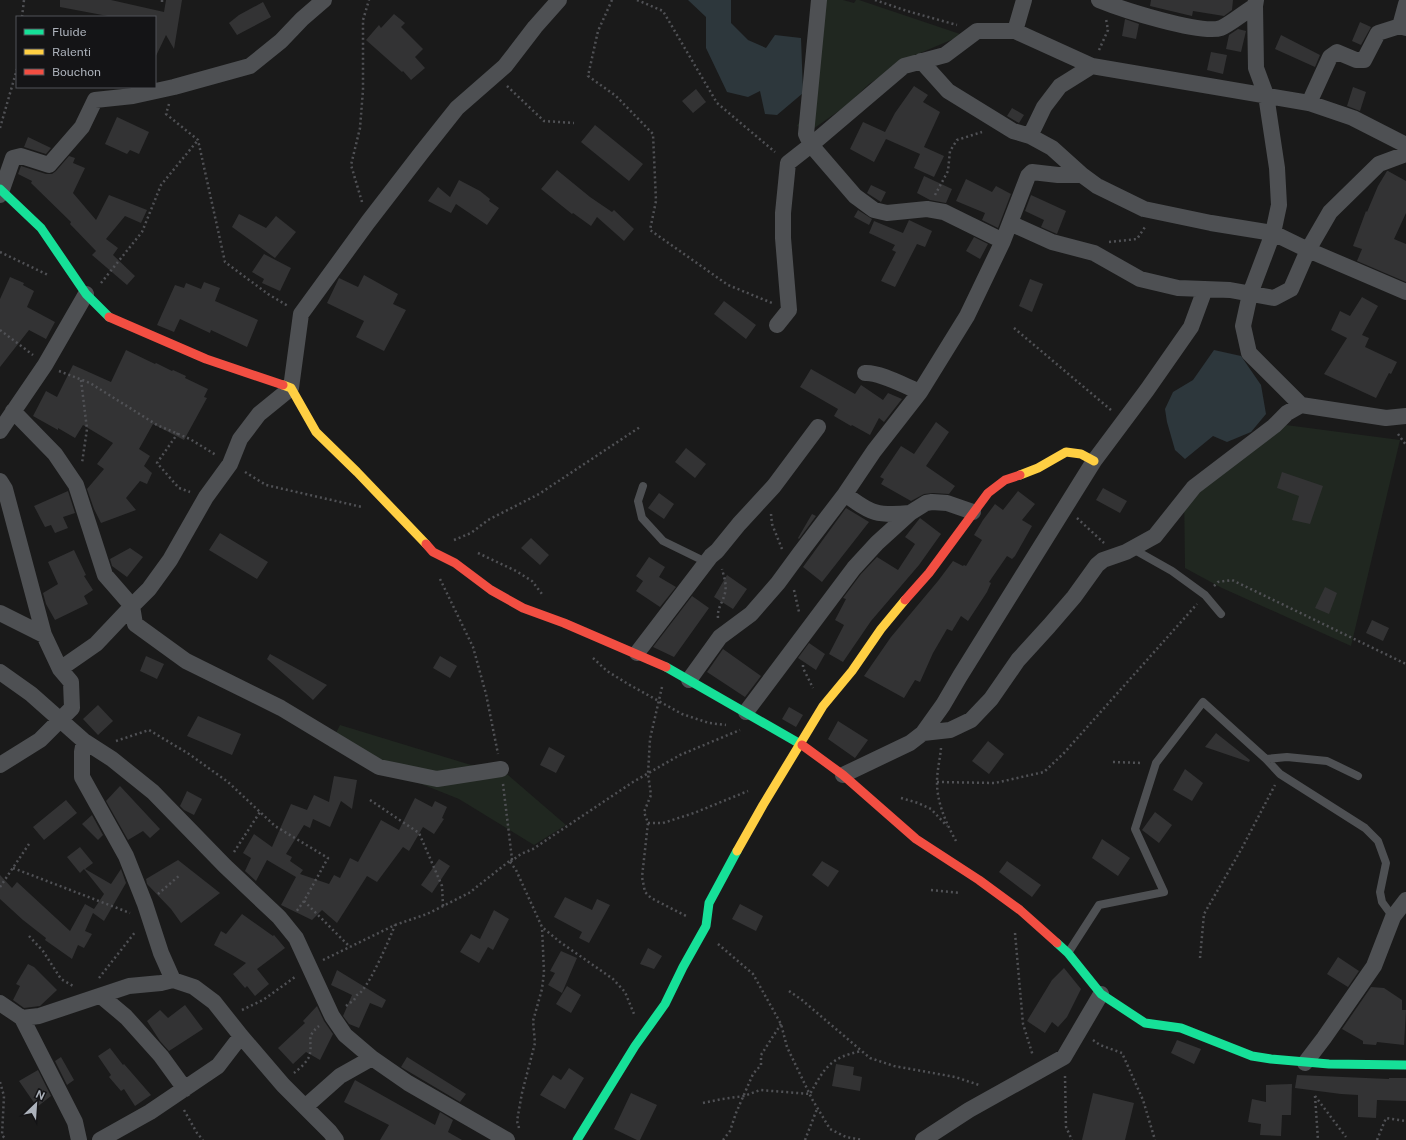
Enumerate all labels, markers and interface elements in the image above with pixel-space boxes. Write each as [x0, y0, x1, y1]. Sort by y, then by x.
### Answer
legend [16, 16, 156, 88]
text: Fluide [52, 25, 87, 39]
text: Ralenti [52, 45, 91, 59]
text: Bouchon [52, 65, 101, 79]
north arrow [16, 1084, 56, 1124]
text: N [34, 1088, 47, 1102]

